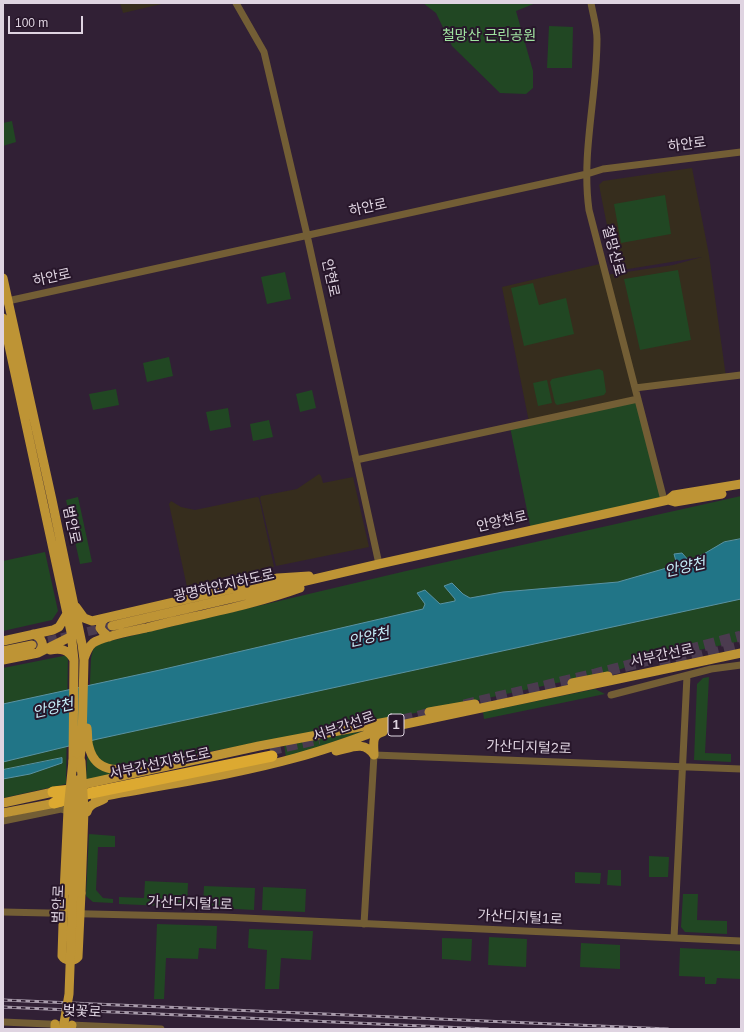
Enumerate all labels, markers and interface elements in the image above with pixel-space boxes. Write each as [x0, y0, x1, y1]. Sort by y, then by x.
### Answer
scale bar [10, 8, 85, 34]
text: 100 m [15, 16, 48, 30]
park label: 철망산 근린공원 [442, 28, 536, 44]
street label: 하안로 [667, 134, 707, 156]
street label: 하안로 [347, 196, 389, 220]
street label: 철망산로 [598, 224, 628, 278]
street label: 안현로 [318, 257, 342, 299]
street label: 하안로 [31, 266, 73, 290]
street label: 범안로 [59, 504, 83, 546]
street label: 안양천로 [475, 508, 529, 536]
water label: 안양천 [663, 555, 707, 581]
street label: 광명하안지하도로 [172, 566, 276, 606]
water label: 안양천 [347, 625, 391, 651]
street label: 서부간선로 [629, 641, 695, 671]
water label: 안양천 [31, 696, 75, 722]
street label: 서부간선로 [311, 709, 377, 745]
road number: 1 [388, 714, 404, 736]
street label: 가산디지털2로 [486, 738, 572, 758]
street label: 서부간선지하도로 [108, 745, 212, 783]
street label: 범안로 [50, 884, 68, 924]
street label: 가산디지털1로 [147, 894, 233, 914]
street label: 가산디지털1로 [477, 907, 563, 929]
street label: 벚꽃로 [62, 1003, 102, 1021]

